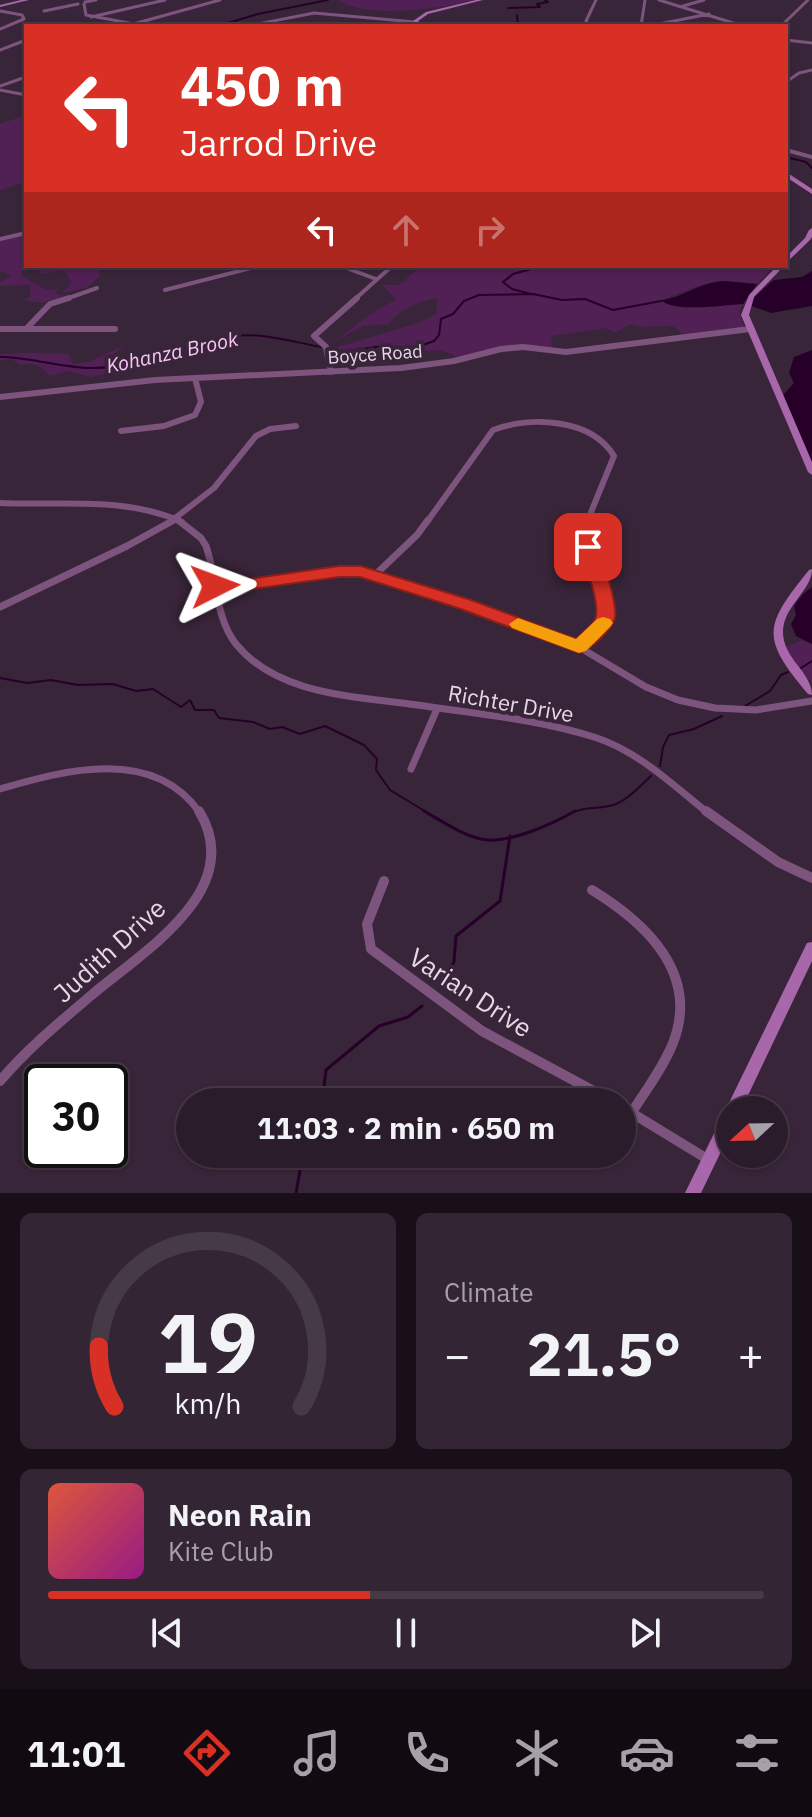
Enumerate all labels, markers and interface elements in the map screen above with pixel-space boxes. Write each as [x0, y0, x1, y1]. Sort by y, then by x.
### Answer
text: 450 m [180, 49, 344, 121]
icon: left [48, 56, 152, 160]
text: Jarrod Drive [180, 119, 377, 166]
icon: left [300, 208, 344, 252]
icon: ahead [384, 208, 428, 252]
icon: right [468, 208, 512, 252]
water label: Kohanza Brook [104, 325, 241, 379]
street label: Boyce Road [327, 339, 423, 369]
pin [554, 513, 622, 581]
icon: arrive [566, 525, 610, 569]
position arrow [173, 544, 257, 628]
street label: Richter Drive [446, 678, 576, 728]
street label: Judith Drive [46, 891, 172, 1009]
street label: Varian Drive [403, 940, 539, 1044]
speed limit sign: 30 [24, 1064, 128, 1168]
north arrow [716, 1096, 788, 1168]
map controls [716, 1096, 788, 1168]
text: 11:03 · 2 min · 650 m [257, 1108, 555, 1147]
text: Climate [444, 1275, 534, 1309]
text: 19 [158, 1288, 258, 1396]
text: 21.5° [527, 1314, 681, 1393]
text: − [444, 1326, 470, 1383]
text: + [738, 1326, 764, 1383]
text: km/h [174, 1385, 242, 1422]
text: Neon Rain [168, 1495, 312, 1534]
text: Kite Club [168, 1534, 273, 1568]
icon: previous [145, 1611, 189, 1655]
icon: pause [384, 1611, 428, 1655]
icon: next [623, 1611, 667, 1655]
icon: directions [179, 1725, 235, 1781]
icon: music [289, 1725, 345, 1781]
icon: phone [399, 1725, 455, 1781]
icon: climate [509, 1725, 565, 1781]
icon: car [619, 1725, 675, 1781]
icon: filters [729, 1725, 785, 1781]
text: 11:01 [27, 1730, 125, 1777]

